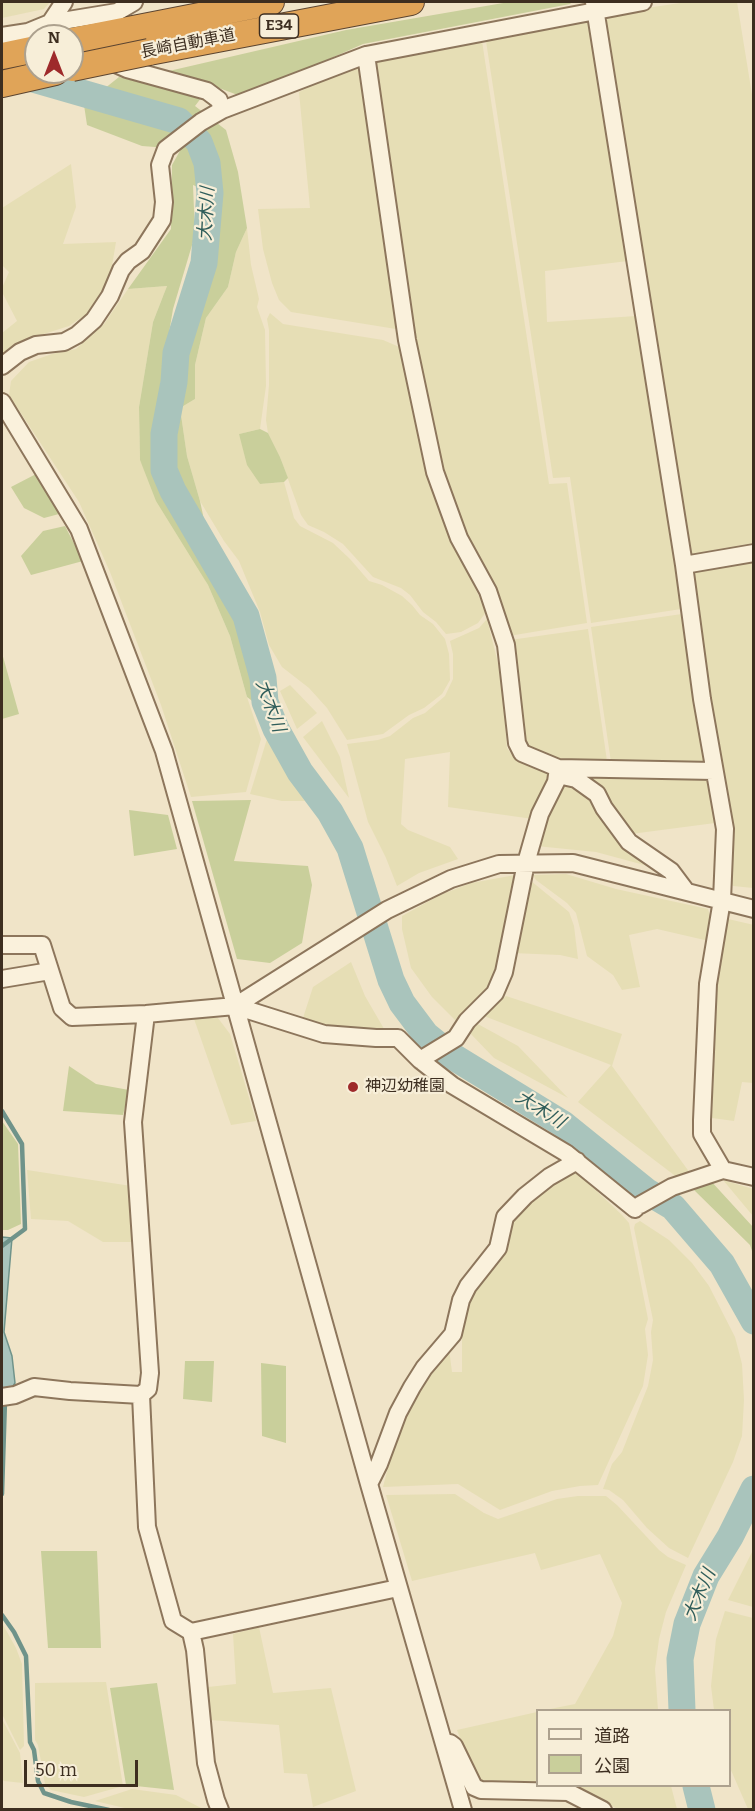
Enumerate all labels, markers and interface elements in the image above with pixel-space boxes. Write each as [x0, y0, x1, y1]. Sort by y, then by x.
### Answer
road number: E34 [260, 14, 298, 38]
north arrow [24, 24, 84, 84]
street label: 長崎自動車道 [139, 25, 237, 63]
text: N [48, 28, 60, 47]
water label: 大木川 [195, 186, 219, 242]
water label: 大木川 [251, 677, 289, 735]
place label: 神辺幼稚園 [365, 1077, 445, 1097]
marker: 神辺幼稚園 [346, 1080, 360, 1094]
water label: 大木川 [511, 1087, 569, 1133]
water label: 大木川 [680, 1566, 720, 1624]
legend [536, 1709, 731, 1787]
text: 道路 [594, 1725, 630, 1747]
scale bar [27, 1748, 141, 1786]
text: 公園 [594, 1755, 630, 1777]
text: 50 m [35, 1759, 77, 1781]

